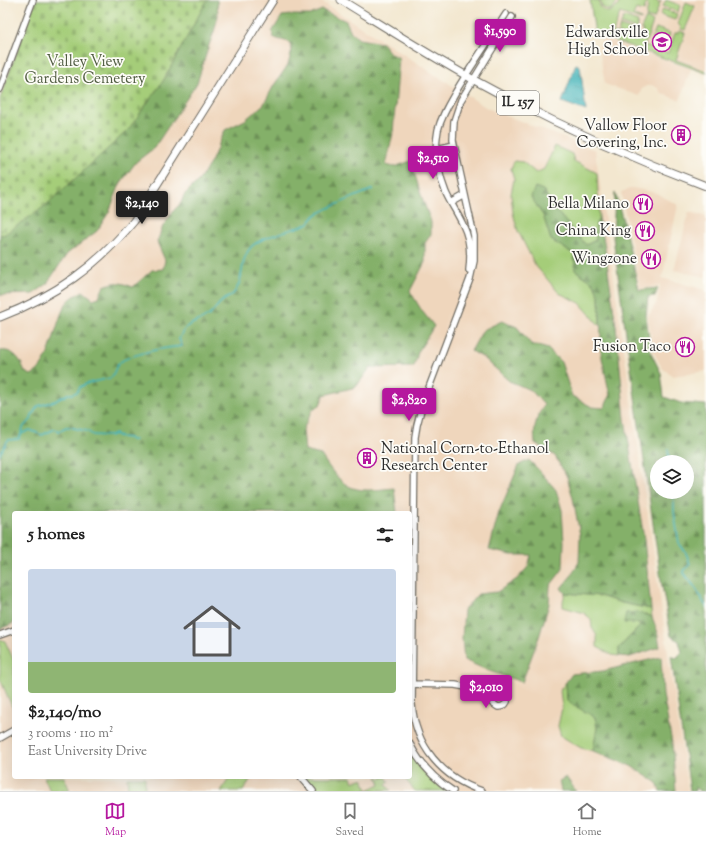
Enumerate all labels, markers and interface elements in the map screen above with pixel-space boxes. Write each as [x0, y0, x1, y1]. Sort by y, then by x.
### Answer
pin: $1,590 [467, 19, 533, 53]
text: $1,590 [484, 23, 516, 41]
place label: Edwardsville High School [565, 23, 648, 61]
school or university icon: Edwardsville High School [651, 31, 673, 53]
park label: Valley View Gardens Cemetery [25, 52, 146, 90]
road number: IL 157 [497, 91, 539, 115]
place label: Vallow Floor Covering, Inc. [577, 116, 667, 154]
building icon: Vallow Floor Covering, Inc. [670, 124, 692, 146]
pin: $2,510 [400, 146, 466, 180]
text: $2,510 [417, 150, 449, 168]
pin: $2,140 [109, 191, 175, 225]
restaurant icon: Bella Milano [632, 193, 654, 215]
place label: Bella Milano [548, 194, 629, 215]
text: $2,140 [125, 195, 159, 213]
restaurant icon: China King [634, 220, 656, 242]
place label: China King [556, 221, 631, 242]
restaurant icon: Wingzone [640, 248, 662, 270]
place label: Wingzone [571, 249, 637, 270]
restaurant icon: Fusion Taco [674, 336, 696, 358]
place label: Fusion Taco [593, 337, 671, 358]
pin: $2,820 [376, 388, 442, 422]
text: $2,820 [391, 392, 427, 410]
place label: National Corn-to-Ethanol Research Center [381, 439, 549, 477]
building icon: National Corn-to-Ethanol Research Center [356, 447, 378, 469]
map controls [650, 455, 694, 499]
button: layers [650, 455, 694, 499]
text: 5 homes [28, 523, 85, 547]
icon: filters [374, 524, 396, 546]
icon: home [176, 595, 248, 667]
pin: $2,010 [453, 675, 519, 709]
text: $2,010 [469, 679, 503, 697]
text: $2,140/mo [28, 701, 101, 725]
text: 3 rooms · 110 m² [28, 725, 113, 743]
text: East University Drive [28, 743, 147, 761]
tab: Map [104, 800, 126, 840]
tab: Saved [335, 800, 364, 840]
tab: Home [573, 800, 602, 840]

